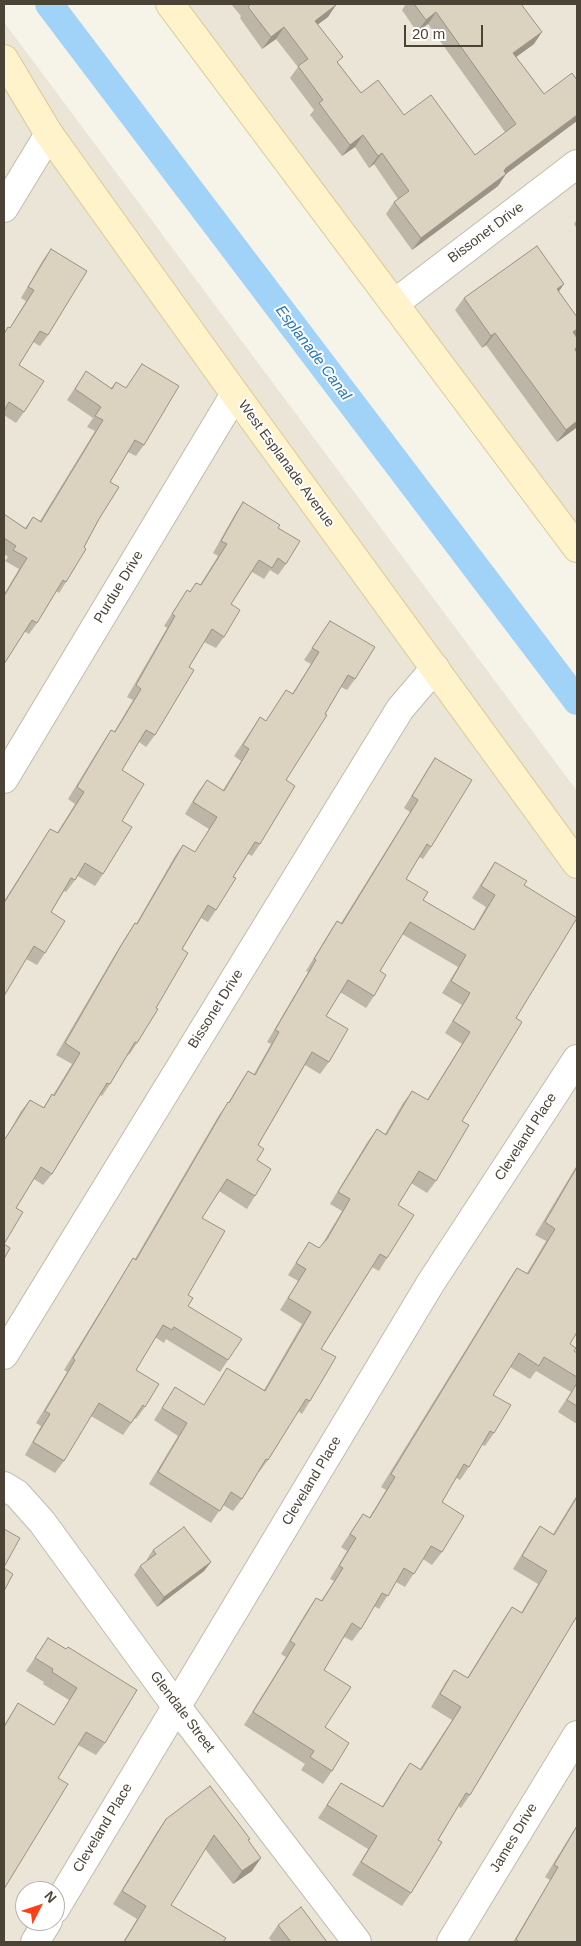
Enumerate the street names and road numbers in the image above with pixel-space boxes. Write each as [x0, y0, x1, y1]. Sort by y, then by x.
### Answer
street label: Bissonet Drive [445, 199, 527, 267]
street label: West Esplanade Avenue [234, 397, 338, 531]
street label: Purdue Drive [91, 548, 147, 626]
street label: Bissonet Drive [185, 966, 247, 1052]
street label: Cleveland Place [491, 1090, 561, 1184]
street label: Cleveland Place [279, 1433, 345, 1529]
street label: Glendale Street [146, 1668, 218, 1756]
street label: Cleveland Place [70, 1780, 136, 1876]
street label: James Drive [487, 1800, 541, 1876]

